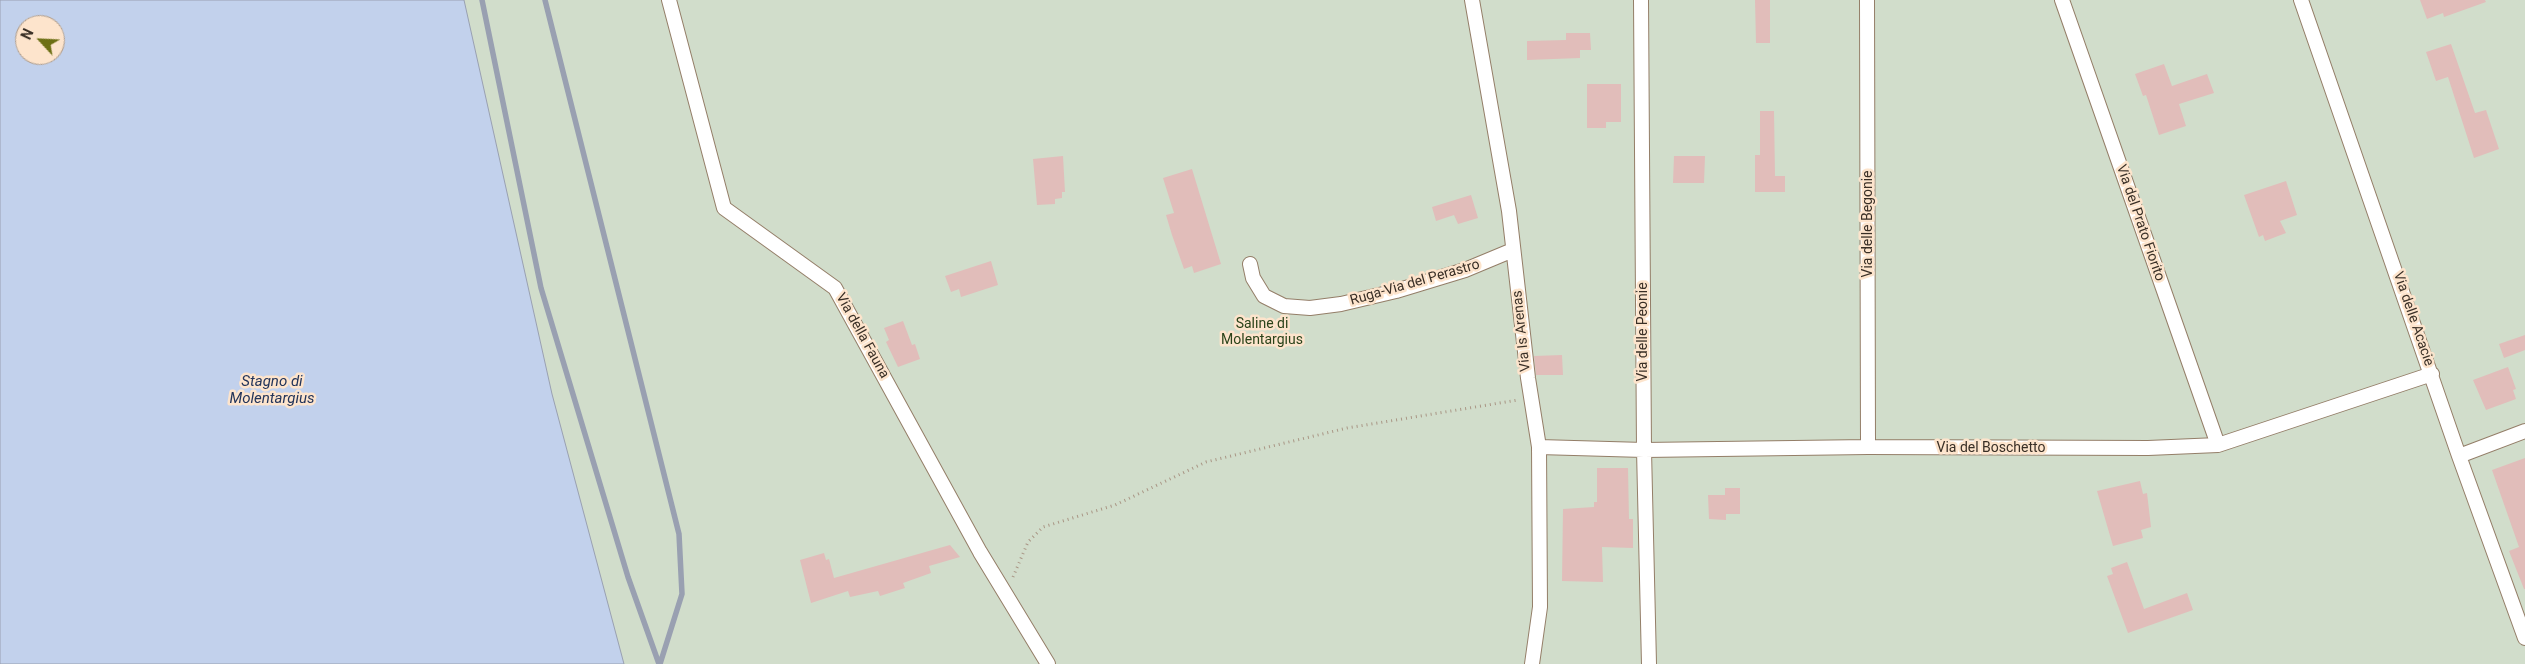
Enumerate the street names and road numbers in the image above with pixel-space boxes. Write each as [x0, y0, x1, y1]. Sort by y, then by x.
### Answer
street label: Via del Prato Fiorito [2112, 163, 2168, 283]
street label: Via delle Begonie [1860, 171, 1876, 277]
street label: Ruga-Via del Perastro [1348, 256, 1482, 310]
street label: Via delle Acacie [2389, 270, 2437, 368]
street label: Via delle Peonie [1635, 282, 1651, 382]
street label: Via della Fauna [832, 290, 892, 382]
street label: Via Is Arenas [1509, 290, 1535, 372]
street label: Via del Boschetto [1936, 440, 2046, 456]

